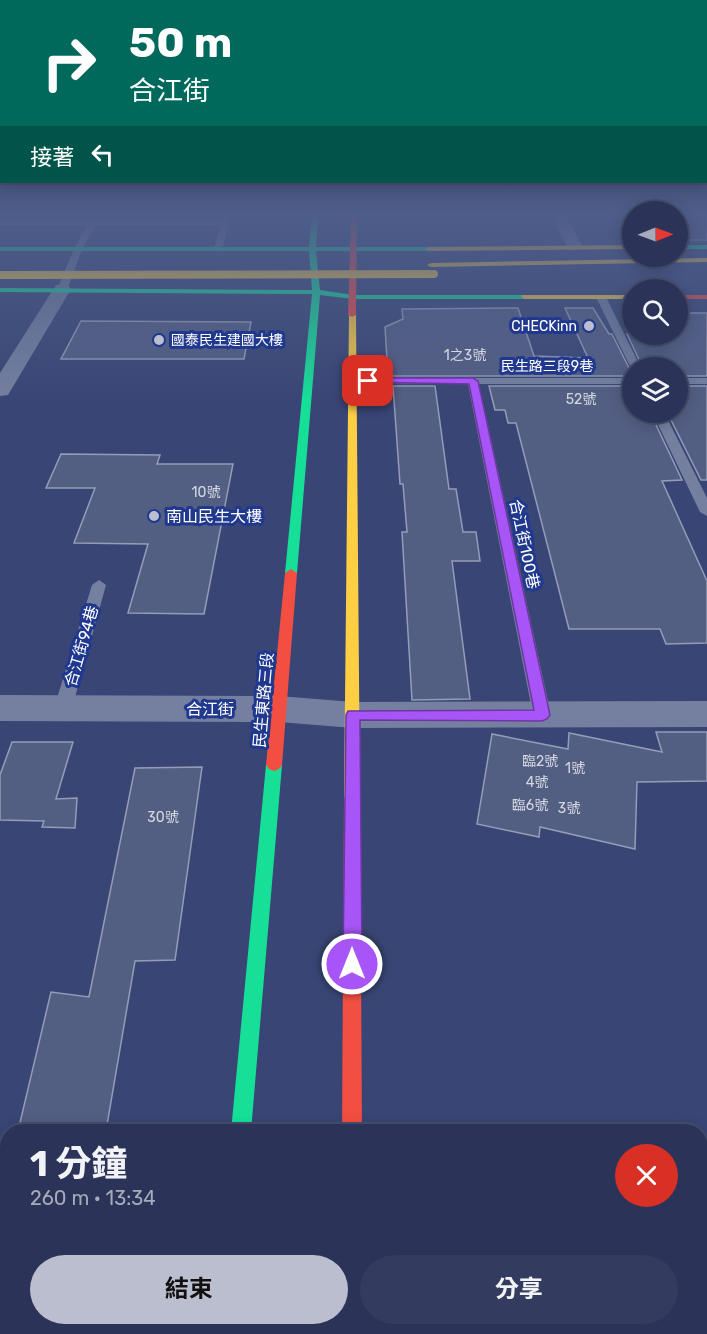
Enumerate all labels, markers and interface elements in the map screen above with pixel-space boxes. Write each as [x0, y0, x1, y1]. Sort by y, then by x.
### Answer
text: 50 m [129, 18, 232, 68]
icon: right [30, 24, 108, 102]
text: 合江街 [129, 75, 210, 107]
icon: left [86, 138, 119, 171]
text: 接著 [30, 144, 74, 171]
north arrow [622, 201, 688, 267]
map controls [622, 201, 688, 423]
button: search [622, 279, 688, 345]
place label: CHECKinn [511, 318, 577, 335]
marker: CHECKinn [582, 319, 596, 333]
place label: 國泰民生建國大樓 [171, 332, 283, 349]
marker: 國泰民生建國大樓 [152, 333, 166, 347]
house number: 1之3號 [444, 347, 486, 364]
pin [342, 355, 393, 406]
button: layers [622, 357, 688, 423]
street label: 民生路三段9巷 [501, 358, 593, 375]
icon: arrive [351, 364, 384, 397]
house number: 52號 [566, 391, 596, 408]
house number: 10號 [192, 484, 220, 501]
street label: 合江街100巷 [506, 498, 543, 591]
place label: 南山民生大樓 [166, 507, 262, 526]
marker: 南山民生大樓 [147, 509, 161, 523]
street label: 合江街94巷 [61, 604, 102, 689]
street label: 民生東路三段 [250, 651, 277, 749]
street label: 合江街 [186, 700, 234, 719]
house number: 臨2號 [522, 753, 558, 770]
house number: 1號 [565, 760, 585, 777]
house number: 4號 [526, 774, 548, 791]
house number: 臨6號 [512, 797, 548, 814]
house number: 3號 [558, 800, 580, 817]
house number: 30號 [147, 809, 179, 826]
position arrow [320, 932, 384, 996]
text: 1 分鐘 [30, 1142, 128, 1185]
button: close [615, 1144, 678, 1207]
text: 260 m · 13:34 [30, 1186, 156, 1210]
button: 結束 [30, 1255, 348, 1324]
button: 分享 [360, 1255, 678, 1324]

